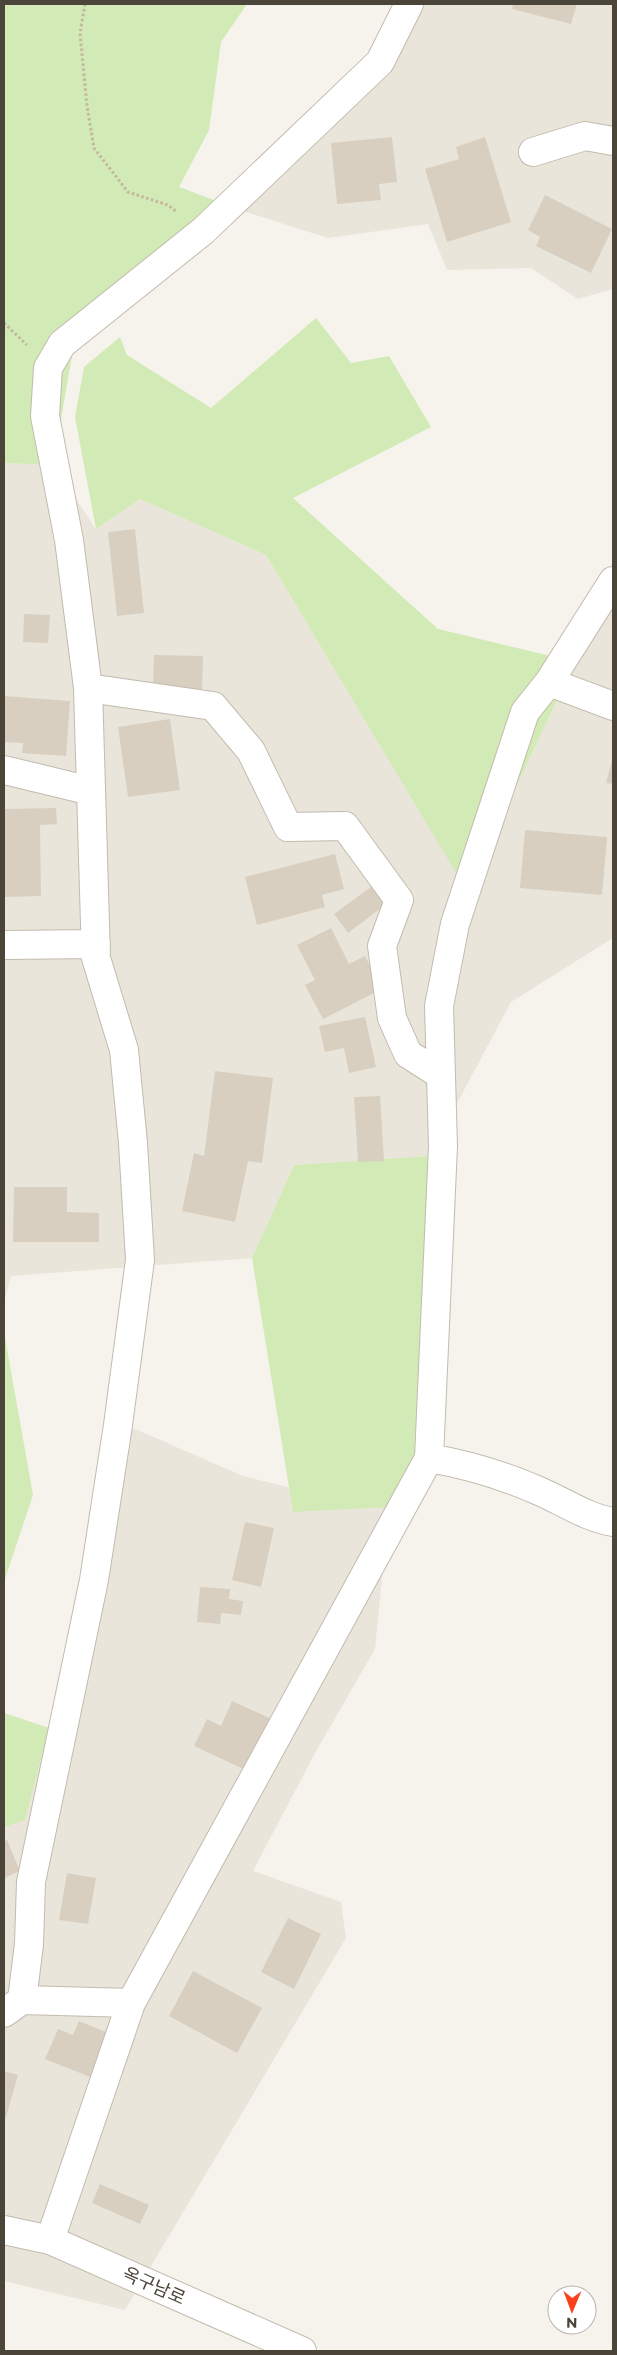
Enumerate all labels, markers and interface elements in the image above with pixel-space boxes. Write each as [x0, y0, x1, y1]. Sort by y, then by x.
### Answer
street label: 옥구남로 [119, 2262, 189, 2310]
north arrow [547, 2285, 597, 2335]
text: N [566, 2314, 578, 2332]

